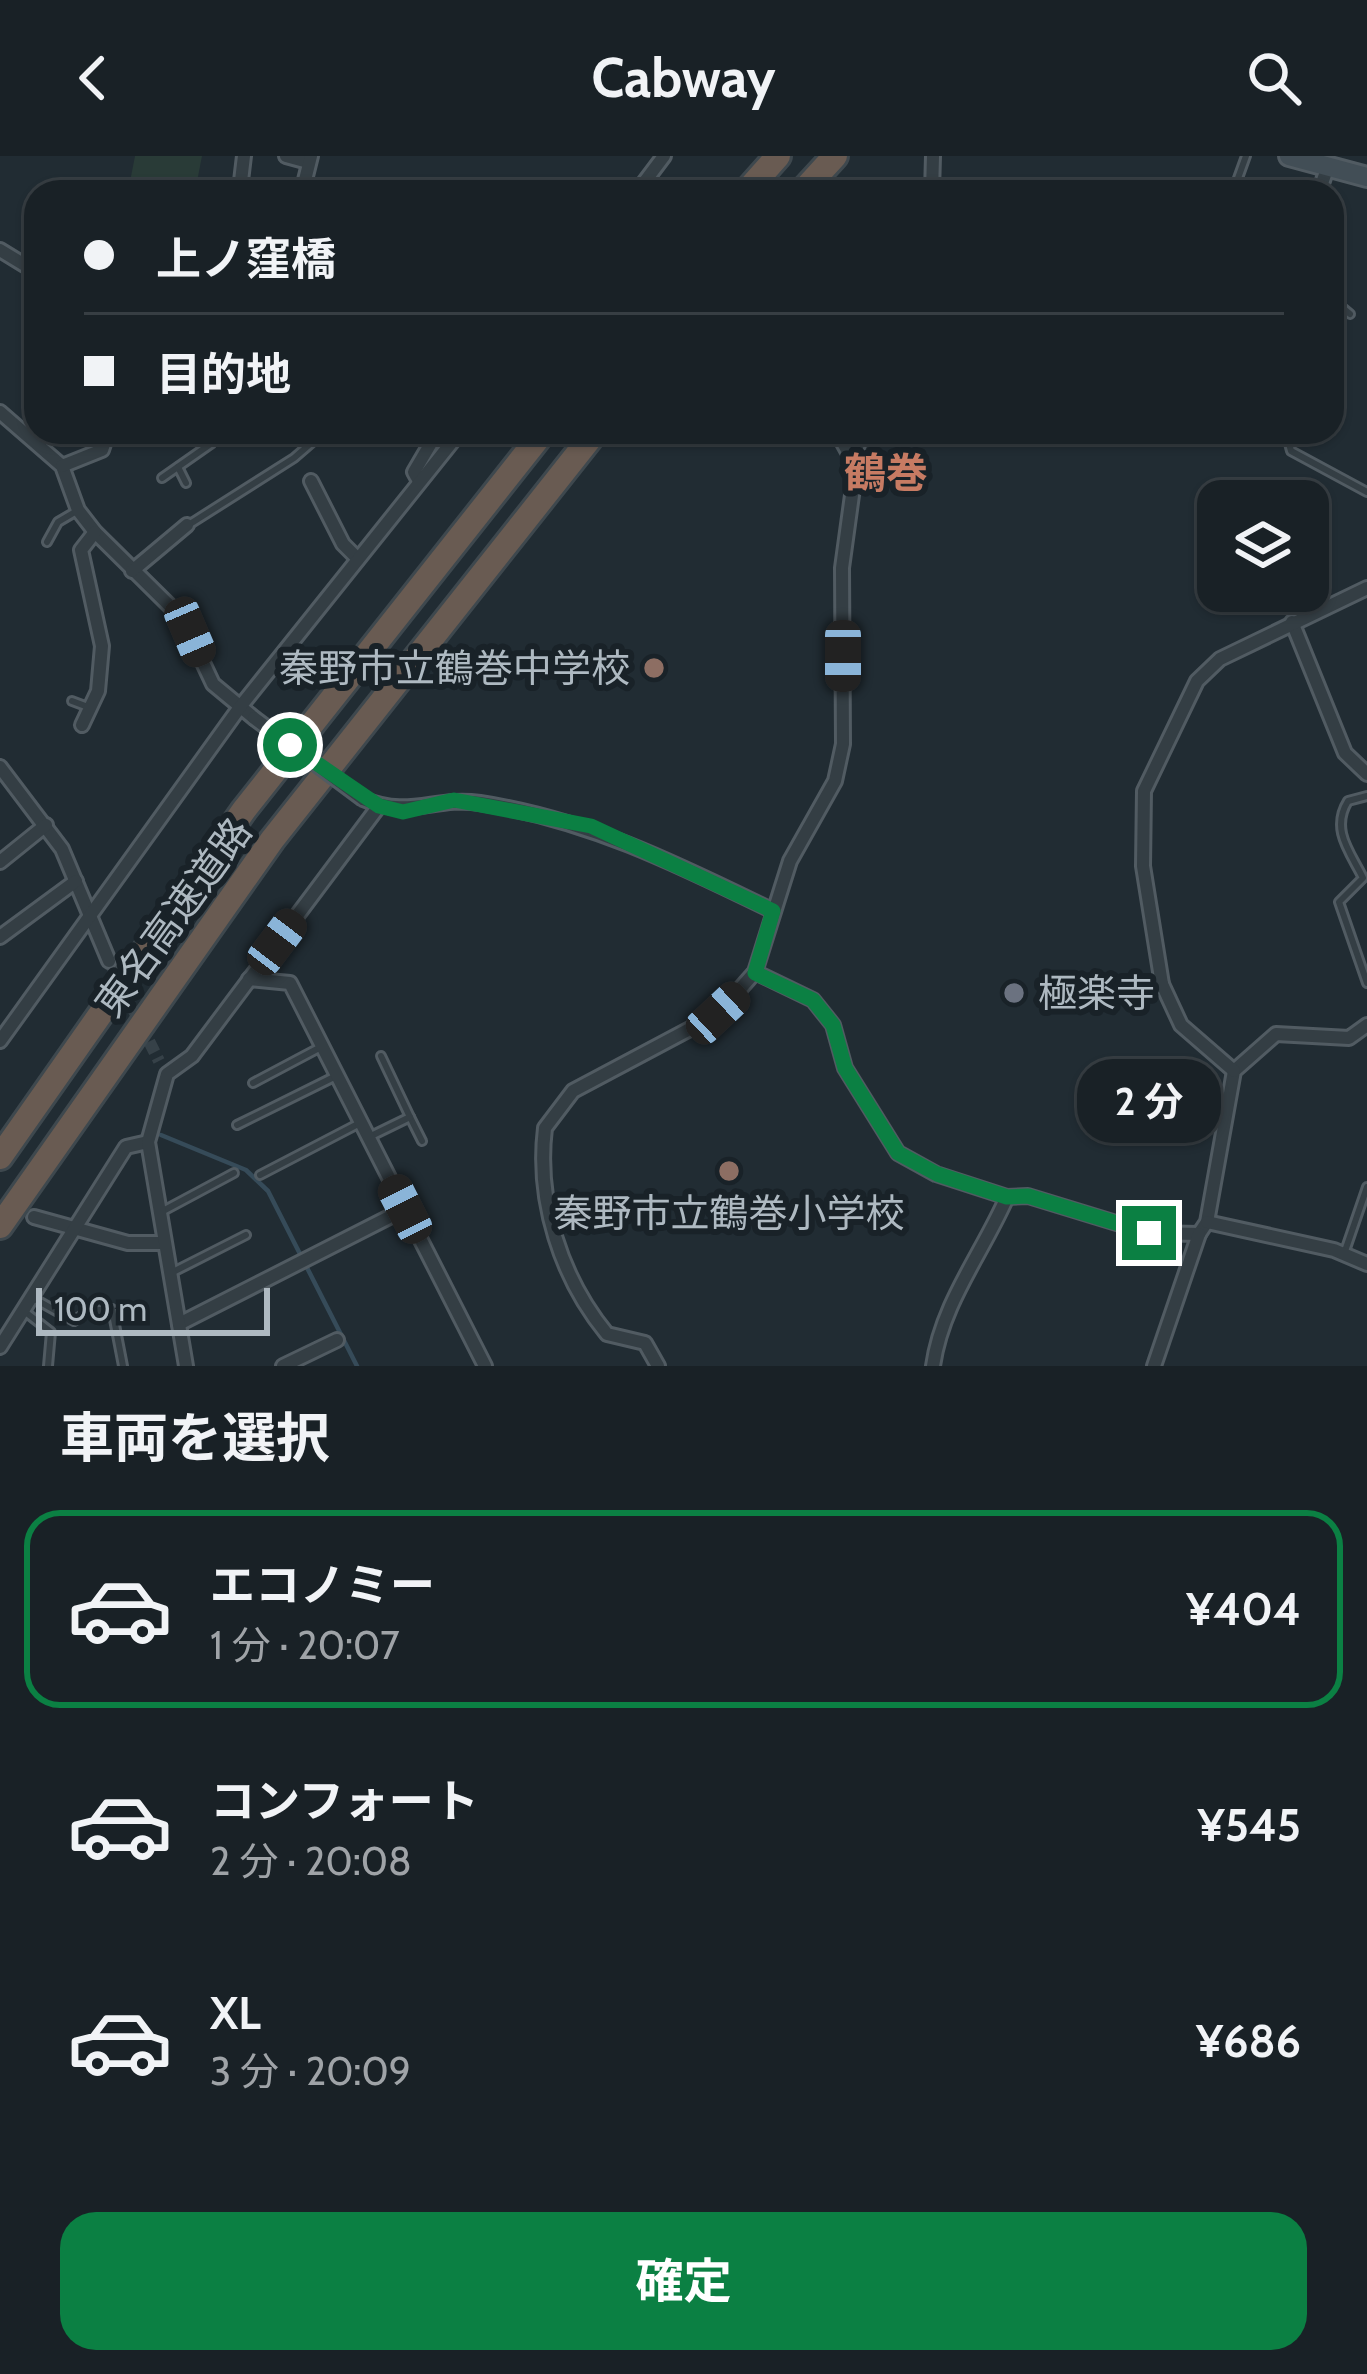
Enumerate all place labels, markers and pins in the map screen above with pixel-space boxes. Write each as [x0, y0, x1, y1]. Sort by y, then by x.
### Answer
place label: 秦野市立鶴巻中学校 [279, 644, 630, 692]
marker: 秦野市立鶴巻中学校 [641, 655, 667, 681]
place label: 極楽寺 [1038, 969, 1155, 1017]
marker: 極楽寺 [1001, 980, 1027, 1006]
marker: 秦野市立鶴巻小学校 [716, 1158, 742, 1184]
place label: 秦野市立鶴巻小学校 [553, 1189, 905, 1237]

